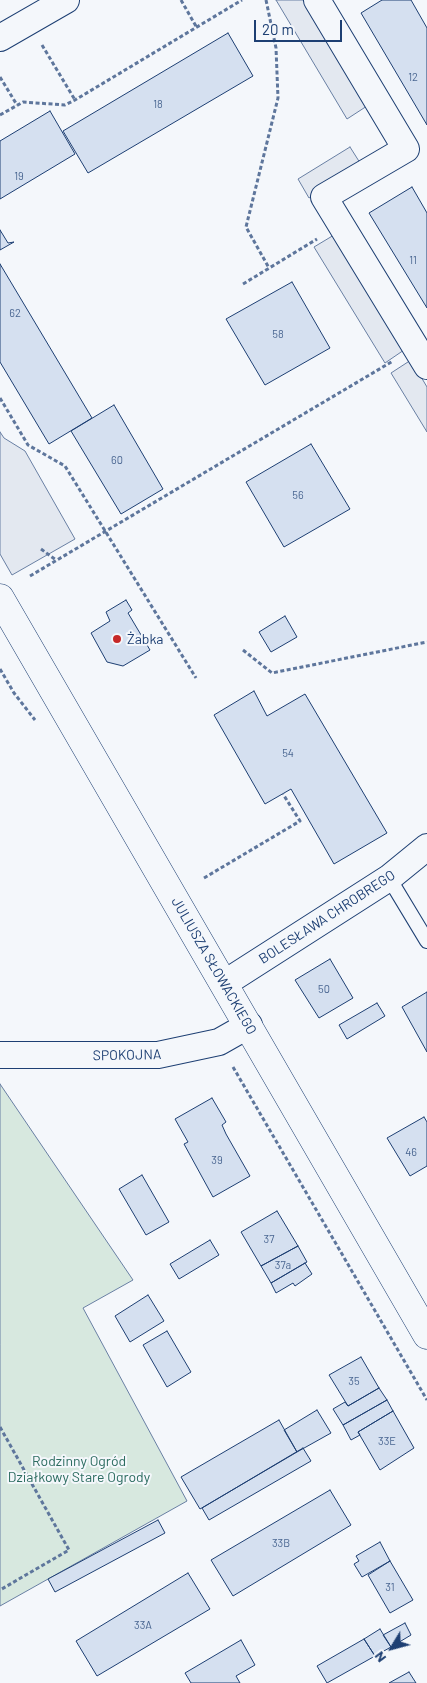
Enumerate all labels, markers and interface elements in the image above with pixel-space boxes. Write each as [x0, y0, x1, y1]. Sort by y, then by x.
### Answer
scale bar [257, 10, 344, 42]
text: 20 m [262, 20, 294, 38]
house number: 12 [408, 70, 418, 84]
house number: 18 [153, 97, 163, 111]
house number: 19 [14, 169, 24, 183]
house number: 11 [409, 253, 417, 267]
house number: 62 [9, 306, 21, 320]
house number: 58 [272, 327, 284, 341]
house number: 60 [111, 453, 123, 467]
house number: 56 [292, 488, 304, 502]
place label: Żabka [127, 631, 164, 647]
marker: Żabka [111, 633, 123, 645]
house number: 54 [282, 746, 294, 760]
street label: BOLESŁAWA CHROBREGO [256, 867, 398, 967]
street label: JULIUSZA SŁOWACKIEGO [168, 894, 260, 1038]
house number: 50 [318, 982, 330, 996]
street label: SPOKOJNA [93, 1046, 161, 1064]
house number: 46 [405, 1145, 417, 1159]
house number: 39 [211, 1153, 223, 1167]
house number: 37 [264, 1232, 274, 1246]
house number: 37a [275, 1258, 291, 1272]
house number: 35 [348, 1374, 360, 1388]
house number: 33E [378, 1434, 396, 1448]
park label: Rodzinny Ogród Działkowy Stare Ogrody [8, 1453, 150, 1485]
house number: 33B [272, 1536, 290, 1550]
house number: 31 [385, 1580, 395, 1594]
house number: 33A [134, 1618, 152, 1632]
north arrow [367, 1623, 417, 1673]
text: N [370, 1648, 389, 1666]

